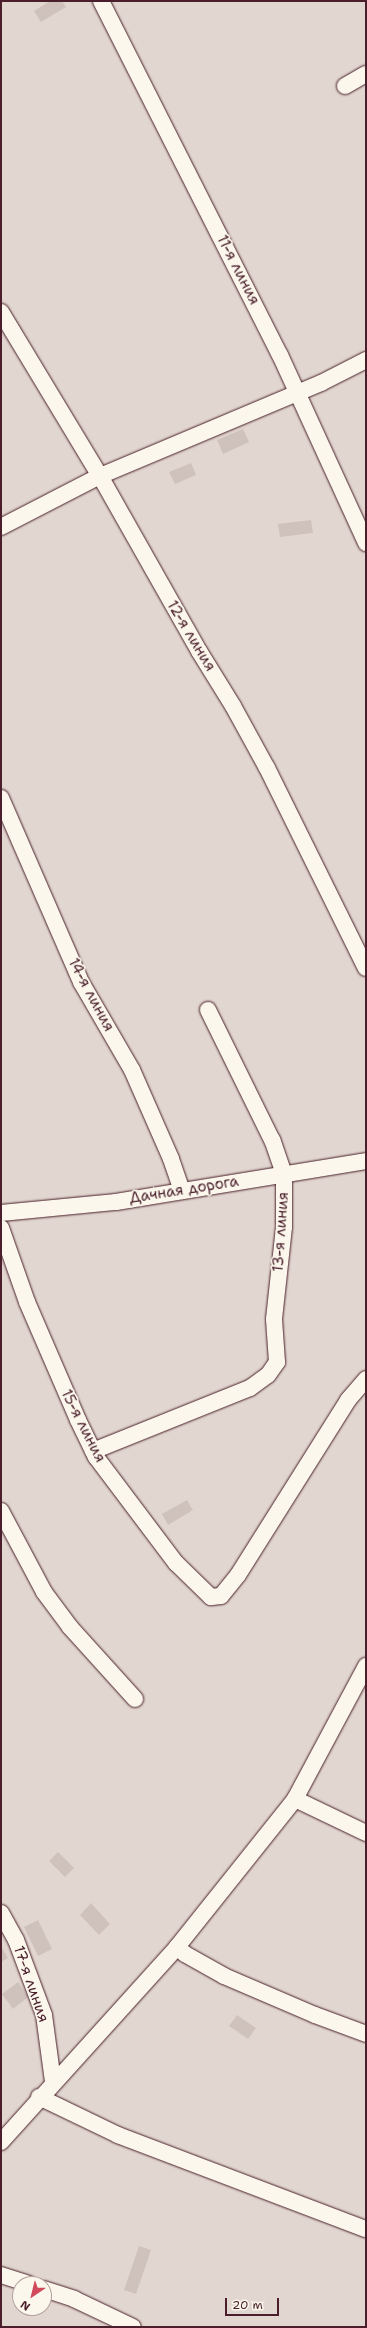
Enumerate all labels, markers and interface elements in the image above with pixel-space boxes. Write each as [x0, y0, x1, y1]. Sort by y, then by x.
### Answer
street label: 11-я линия [213, 232, 263, 308]
street label: 12-я линия [163, 597, 219, 675]
street label: 14-я линия [64, 955, 118, 1035]
street label: Дачная дорога [128, 1172, 240, 1208]
street label: 13-я линия [269, 1191, 293, 1273]
street label: 15-я линия [57, 1386, 109, 1466]
street label: 17-я линия [9, 1943, 53, 2025]
north arrow [12, 2276, 52, 2316]
scale bar [227, 2290, 281, 2316]
text: N [18, 2297, 33, 2314]
text: 20 m [232, 2297, 263, 2313]

